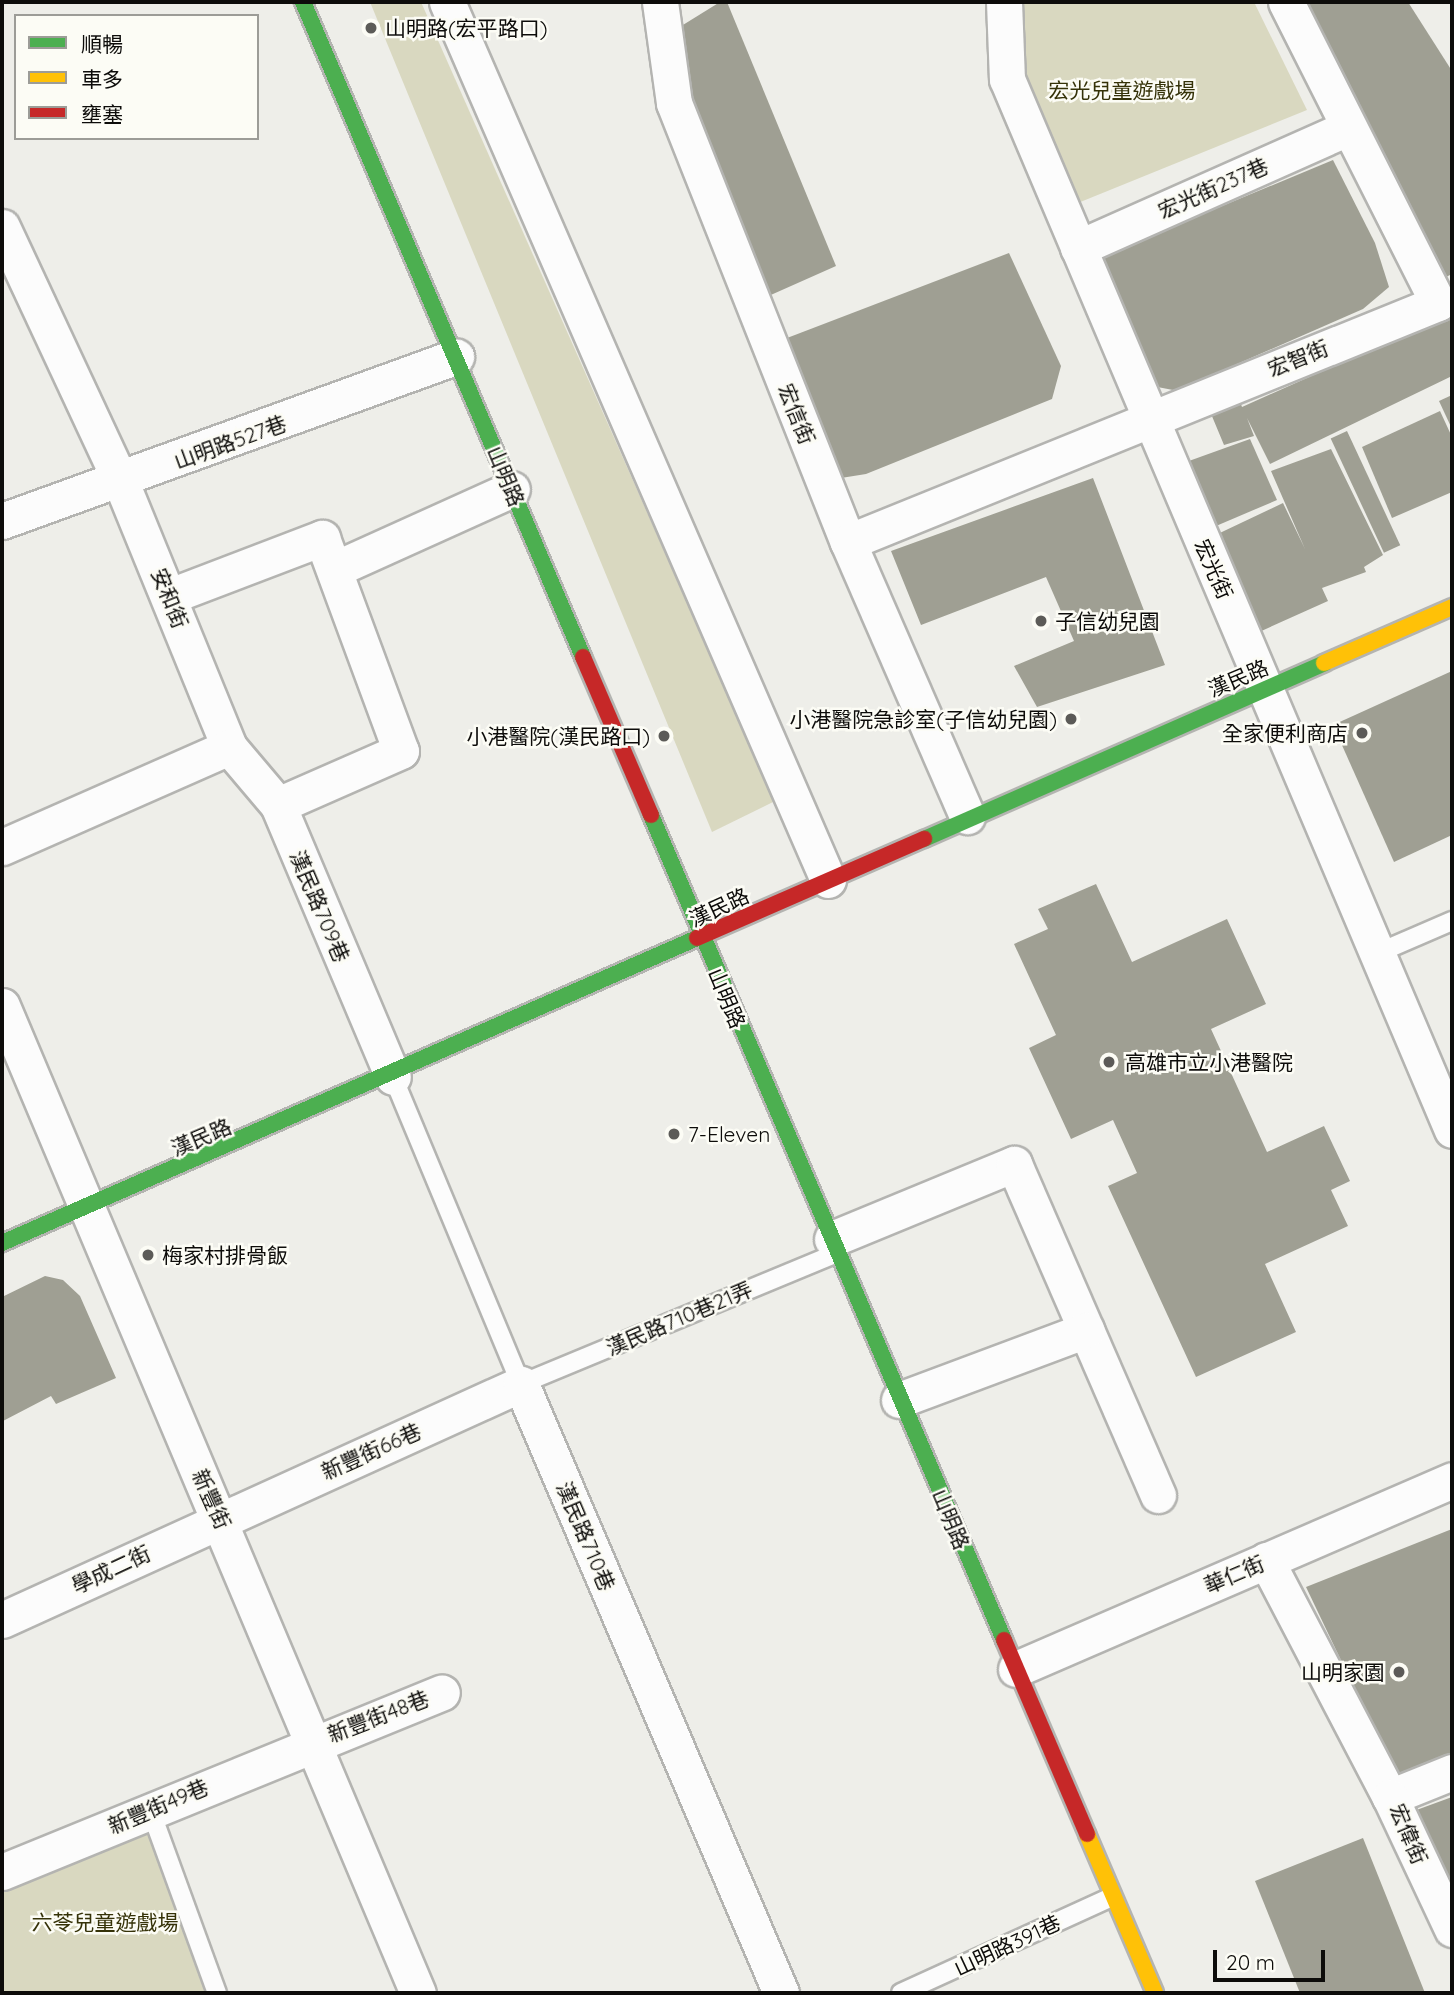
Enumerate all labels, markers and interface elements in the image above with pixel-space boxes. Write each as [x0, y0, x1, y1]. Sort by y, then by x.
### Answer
legend [14, 14, 259, 140]
place label: 山明路(宏平路口) [385, 15, 548, 41]
marker: 山明路(宏平路口) [363, 20, 379, 36]
text: 順暢 [81, 31, 123, 57]
text: 車多 [81, 66, 123, 92]
park label: 宏光兒童遊戲場 [1049, 77, 1195, 103]
text: 壅塞 [81, 101, 123, 127]
street label: 宏光街237巷 [1154, 153, 1272, 223]
street label: 宏智街 [1264, 335, 1332, 381]
street label: 宏信街 [774, 380, 820, 448]
street label: 山明路527巷 [171, 410, 289, 474]
street label: 山明路 [482, 442, 530, 510]
street label: 宏光街 [1190, 535, 1238, 603]
street label: 安和街 [147, 564, 193, 632]
place label: 子信幼兒園 [1055, 608, 1160, 634]
marker: 子信幼兒園 [1033, 613, 1049, 629]
street label: 漢民路 [1204, 654, 1272, 702]
place label: 小港醫院急診室(子信幼兒園) [789, 706, 1057, 732]
marker: 小港醫院急診室(子信幼兒園) [1063, 711, 1079, 727]
place label: 全家便利商店 [1222, 720, 1348, 746]
place label: 小港醫院(漢民路口) [466, 723, 650, 749]
marker: 全家便利商店 [1354, 725, 1370, 741]
marker: 小港醫院(漢民路口) [656, 728, 672, 744]
street label: 漢民路709巷 [285, 846, 355, 966]
street label: 漢民路 [685, 882, 753, 932]
street label: 山明路 [703, 964, 751, 1032]
place label: 高雄市立小港醫院 [1125, 1049, 1293, 1075]
marker: 高雄市立小港醫院 [1099, 1052, 1119, 1072]
street label: 漢民路 [167, 1113, 235, 1161]
place label: 7-Eleven [688, 1121, 770, 1147]
marker: 7-Eleven [666, 1126, 682, 1142]
place label: 梅家村排骨飯 [162, 1242, 288, 1268]
marker: 梅家村排骨飯 [140, 1247, 156, 1263]
street label: 漢民路710巷21弄 [602, 1276, 756, 1360]
street label: 新豐街66巷 [317, 1418, 425, 1484]
street label: 新豐街 [188, 1465, 236, 1533]
street label: 漢民路710巷 [552, 1478, 620, 1594]
street label: 山明路 [927, 1485, 975, 1553]
street label: 學成二街 [68, 1540, 154, 1598]
street label: 華仁街 [1200, 1550, 1268, 1598]
place label: 山明家園 [1301, 1659, 1385, 1685]
marker: 山明家園 [1391, 1664, 1407, 1680]
street label: 新豐街48巷 [324, 1685, 432, 1747]
street label: 新豐街49巷 [104, 1774, 212, 1838]
street label: 宏偉街 [1385, 1800, 1433, 1868]
park label: 六苓兒童遊戲場 [32, 1909, 178, 1935]
street label: 山明路391巷 [950, 1909, 1064, 1981]
scale bar [1216, 1936, 1328, 1980]
text: 20 m [1226, 1949, 1275, 1975]

